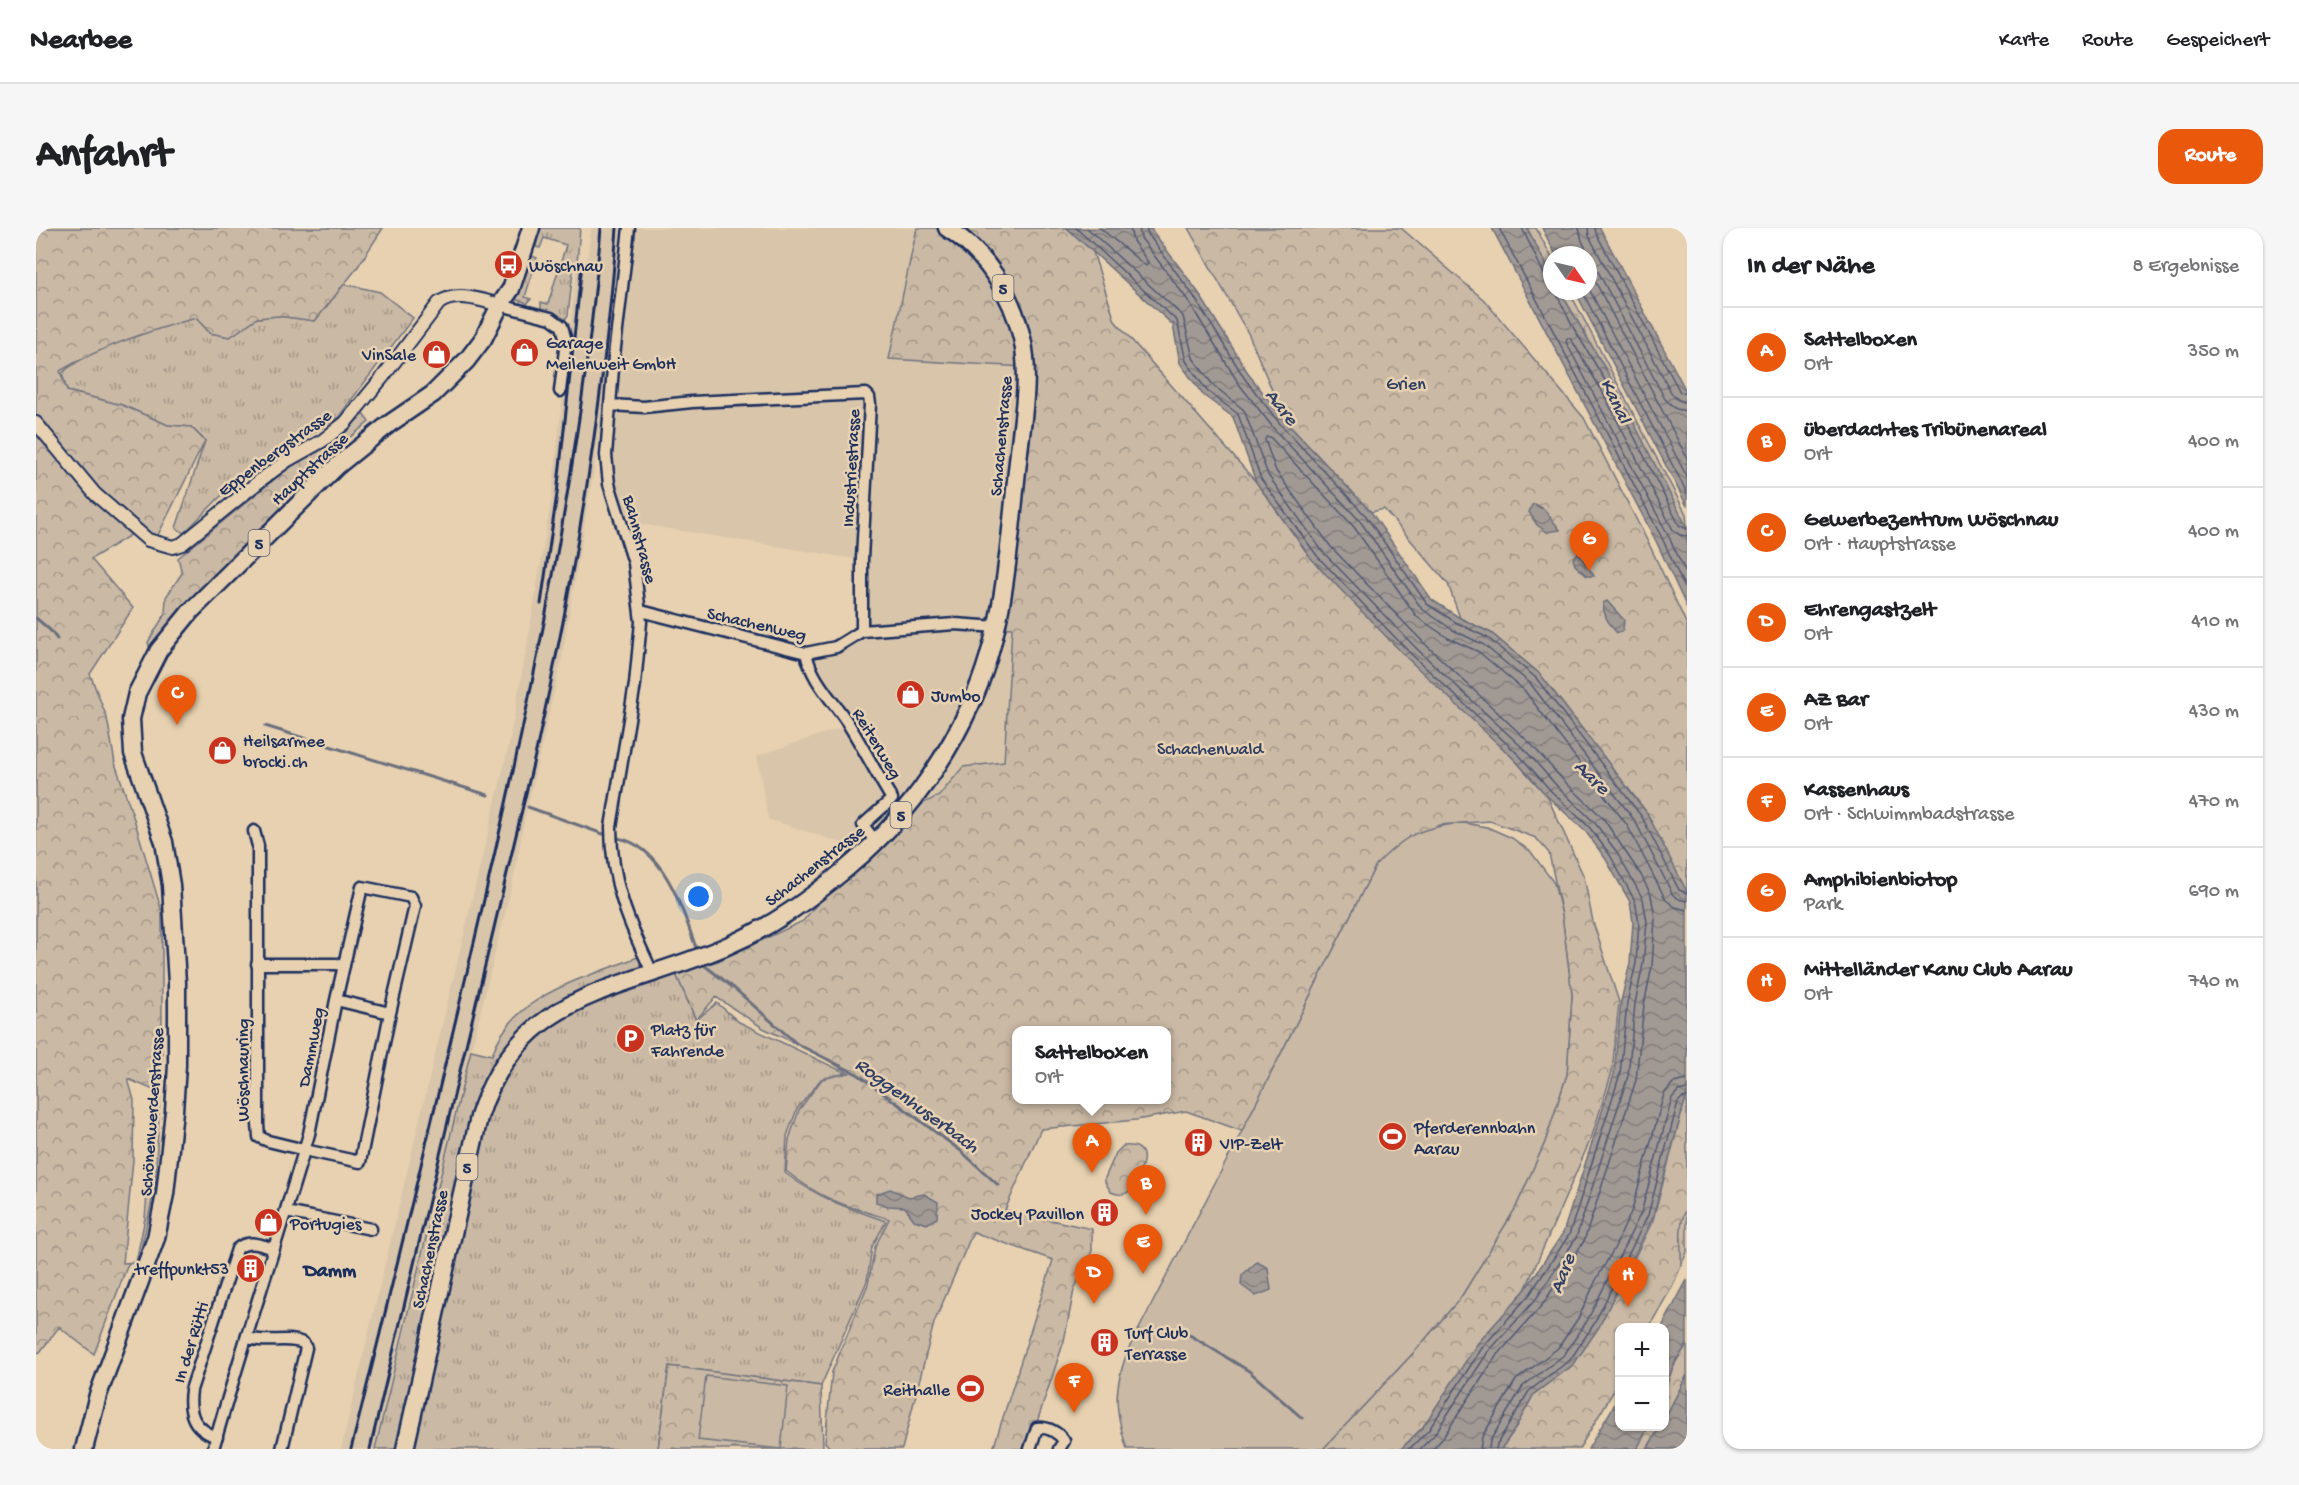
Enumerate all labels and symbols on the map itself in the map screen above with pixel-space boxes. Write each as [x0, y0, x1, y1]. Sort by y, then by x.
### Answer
north arrow [1543, 246, 1597, 300]
bus stop icon: Wöschnau [492, 249, 524, 281]
place label: Wöschnau [529, 257, 604, 278]
road number: 5 [992, 275, 1014, 301]
place label: Garage Meilenweit GmbH [546, 334, 677, 376]
shop icon: Garage Meilenweit GmbH [509, 336, 541, 368]
shop icon: VinSale [421, 338, 453, 370]
place label: VinSale [361, 346, 417, 367]
street label: Schachenstrasse [987, 375, 1018, 497]
park label: Grien [1386, 375, 1426, 396]
water label: Kanal [1593, 375, 1635, 429]
water label: Aare [1259, 385, 1302, 432]
street label: Eppenbergstrasse [215, 405, 337, 502]
street label: Industriestrasse [839, 408, 866, 528]
street label: Hauptstrasse [268, 428, 354, 511]
street label: Bahnstrasse [616, 492, 661, 587]
pin: G [1570, 522, 1608, 571]
road number: 5 [248, 530, 270, 556]
street label: Schachenweg [705, 604, 808, 647]
pin: C [158, 676, 196, 725]
shop icon: Jumbo [894, 679, 926, 711]
place label: Jumbo [931, 687, 981, 708]
street label: Reiterweg [846, 705, 905, 784]
place label: Heilsarmee brocki.ch [243, 732, 325, 774]
shop icon: Heilsarmee brocki.ch [206, 734, 238, 766]
park label: Schachenwald [1157, 740, 1265, 761]
water label: Aare [1568, 756, 1614, 801]
road number: 5 [890, 802, 912, 828]
street label: Schachenstrasse [762, 821, 870, 912]
your location [684, 882, 713, 911]
street label: Dammweg [294, 1006, 330, 1090]
street label: Wöschnauring [234, 1018, 255, 1122]
place label: Platz für Fahrende [650, 1021, 725, 1063]
parking icon: Platz für Fahrende [614, 1023, 646, 1055]
street label: Schönenwerderstrasse [137, 1027, 170, 1197]
water label: Roggenhuserbach [850, 1054, 983, 1160]
place label: Pferderennbahn Aarau [1413, 1119, 1536, 1161]
sports icon: Pferderennbahn Aarau [1377, 1121, 1409, 1153]
pin: A [1072, 1124, 1112, 1173]
building icon: VIP-Zelt [1183, 1127, 1215, 1159]
place label: VIP-Zelt [1219, 1135, 1284, 1156]
road number: 5 [456, 1154, 478, 1180]
pin: B [1126, 1166, 1166, 1215]
street label: Schachenstrasse [409, 1188, 454, 1311]
building icon: Jockey Pavillon [1089, 1197, 1121, 1229]
place label: Jockey Pavillon [971, 1205, 1084, 1226]
shop icon: Portugies [253, 1207, 285, 1239]
place label: Portugies [289, 1215, 363, 1236]
pin: E [1124, 1224, 1162, 1274]
water label: Aare [1546, 1251, 1582, 1297]
building icon: treffpunkt53 [234, 1252, 266, 1284]
pin: D [1074, 1254, 1114, 1304]
pin: H [1608, 1258, 1648, 1307]
place label: treffpunkt53 [134, 1260, 229, 1281]
district label: Damm [302, 1261, 357, 1284]
street label: In der Rütti [170, 1299, 215, 1386]
place label: Turf Club Terrasse [1124, 1324, 1189, 1366]
building icon: Turf Club Terrasse [1088, 1326, 1120, 1358]
pin: F [1054, 1364, 1094, 1413]
sports icon: Reithalle [955, 1373, 987, 1405]
place label: Reithalle [883, 1381, 951, 1402]

